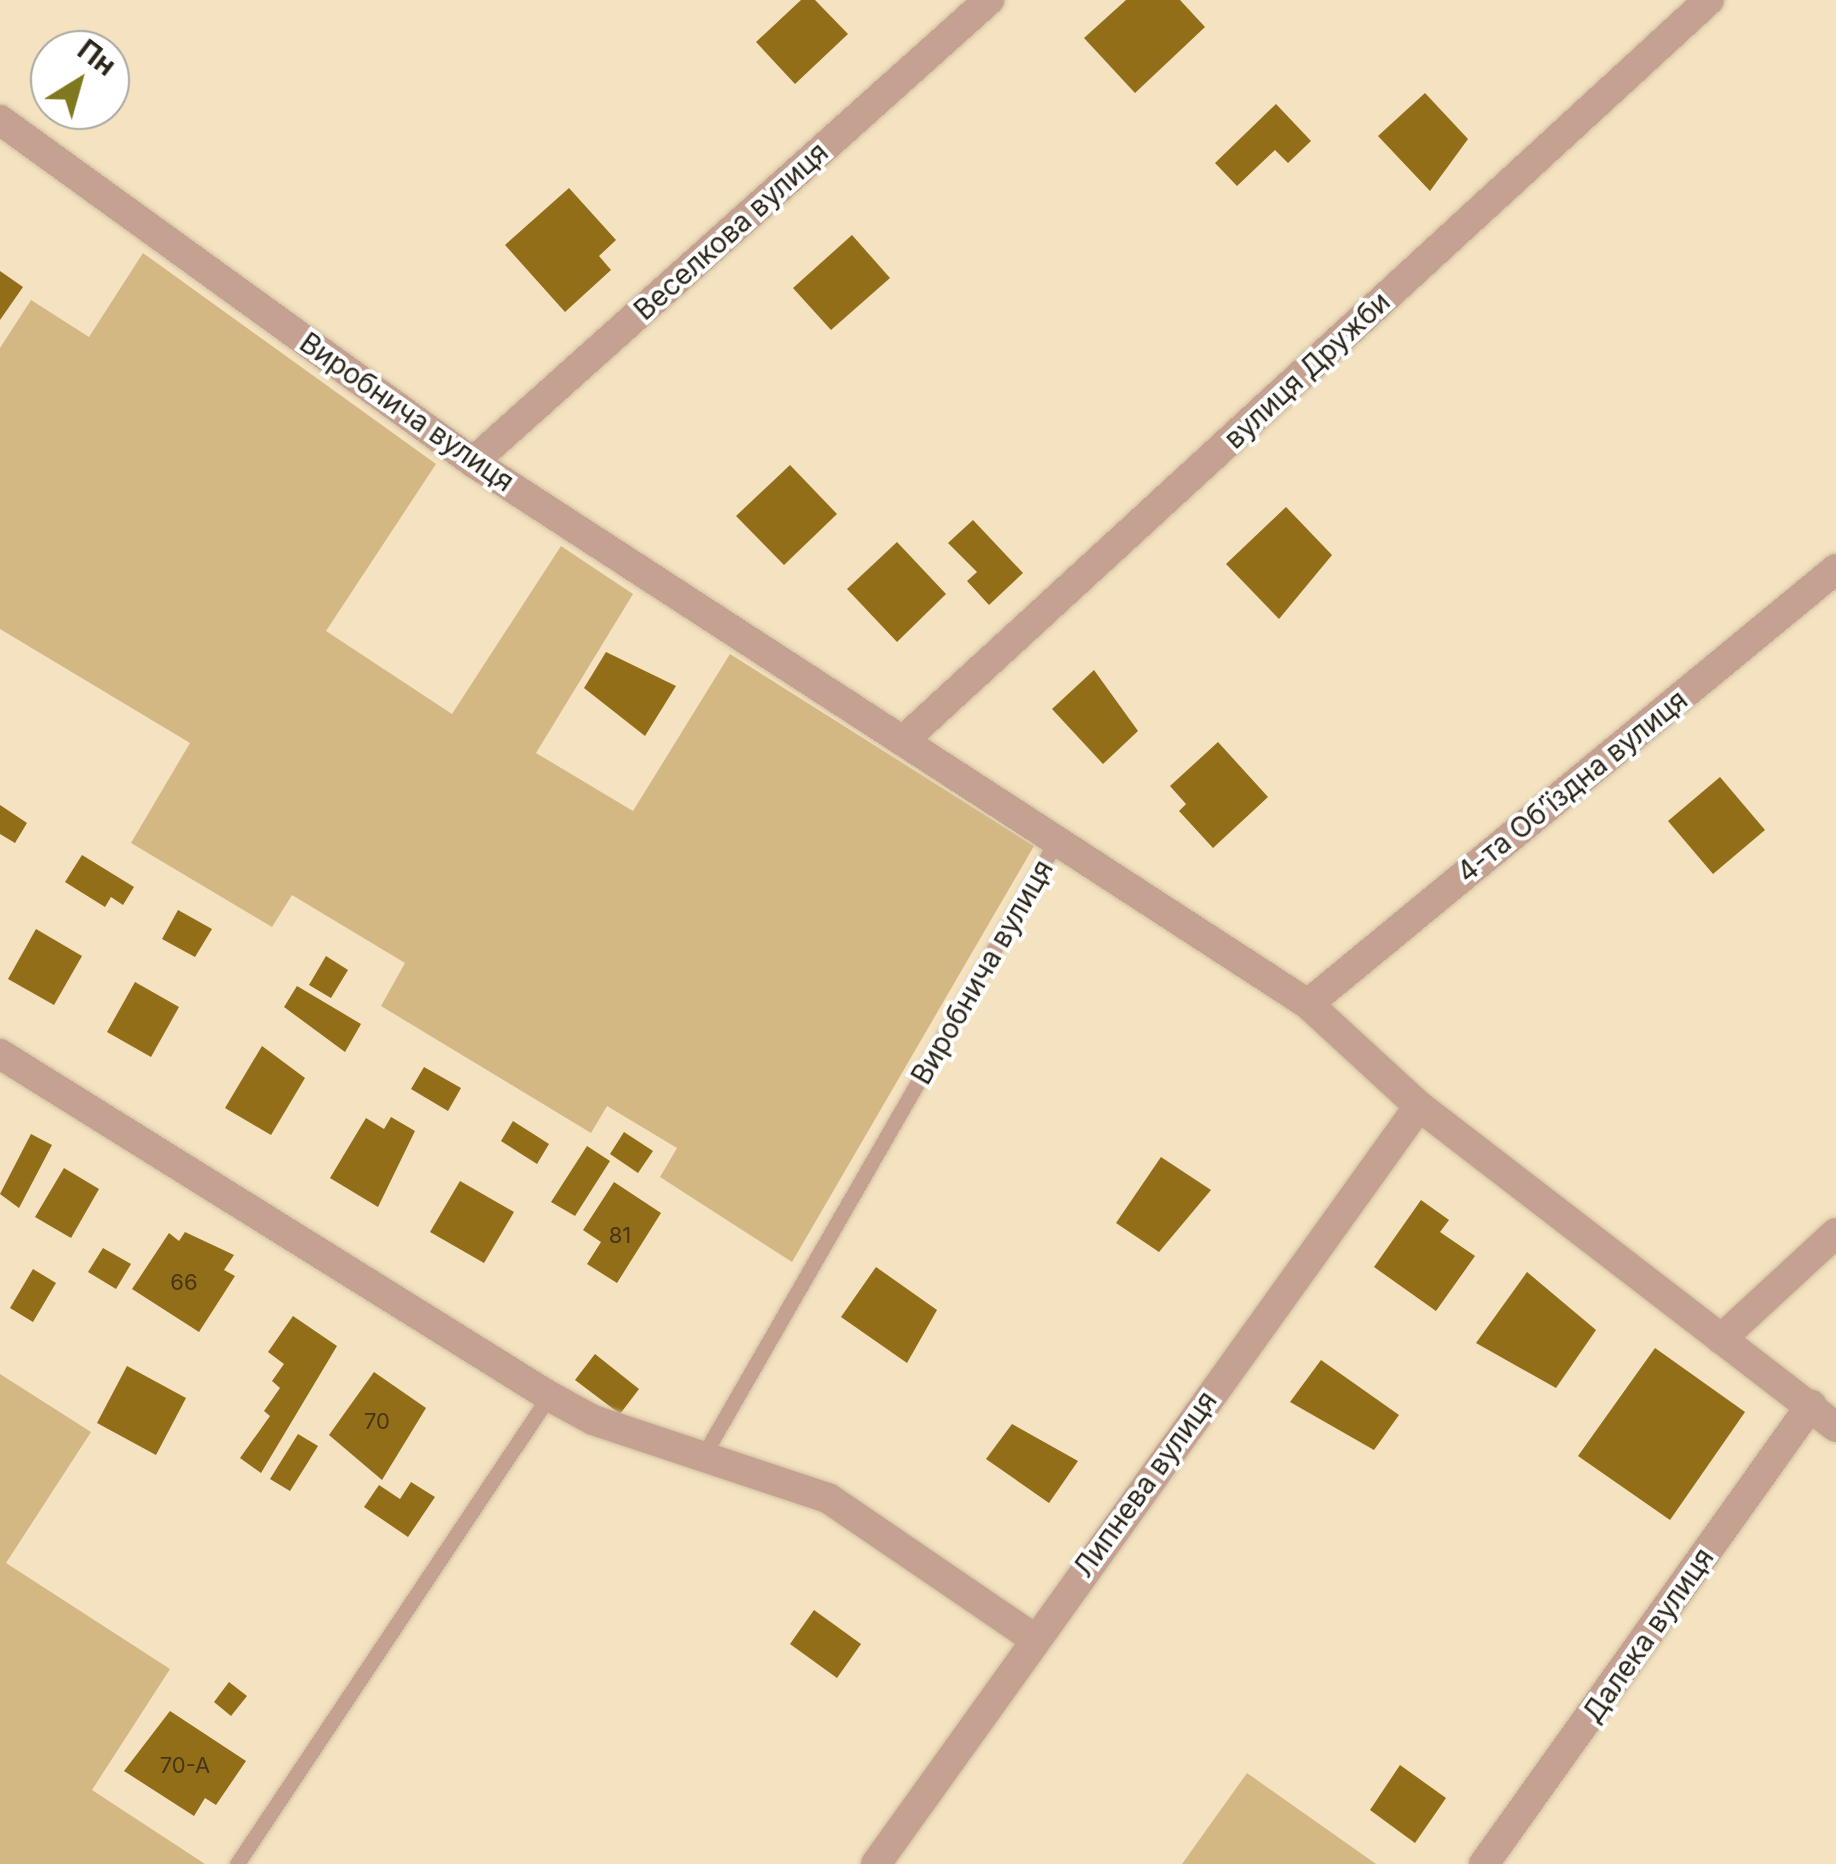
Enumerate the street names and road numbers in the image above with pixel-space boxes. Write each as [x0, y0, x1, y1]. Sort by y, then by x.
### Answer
street label: Веселкова вулиця [627, 135, 835, 327]
street label: вулиця Дружби [1217, 285, 1397, 455]
street label: Виробнича вулиця [294, 326, 520, 498]
street label: 4-та Обʼїздна вулиця [1450, 683, 1694, 889]
street label: Виробнича вулиця [904, 854, 1060, 1090]
street label: Липнева вулиця [1066, 1385, 1224, 1583]
street label: Далека вулиця [1575, 1541, 1721, 1729]

